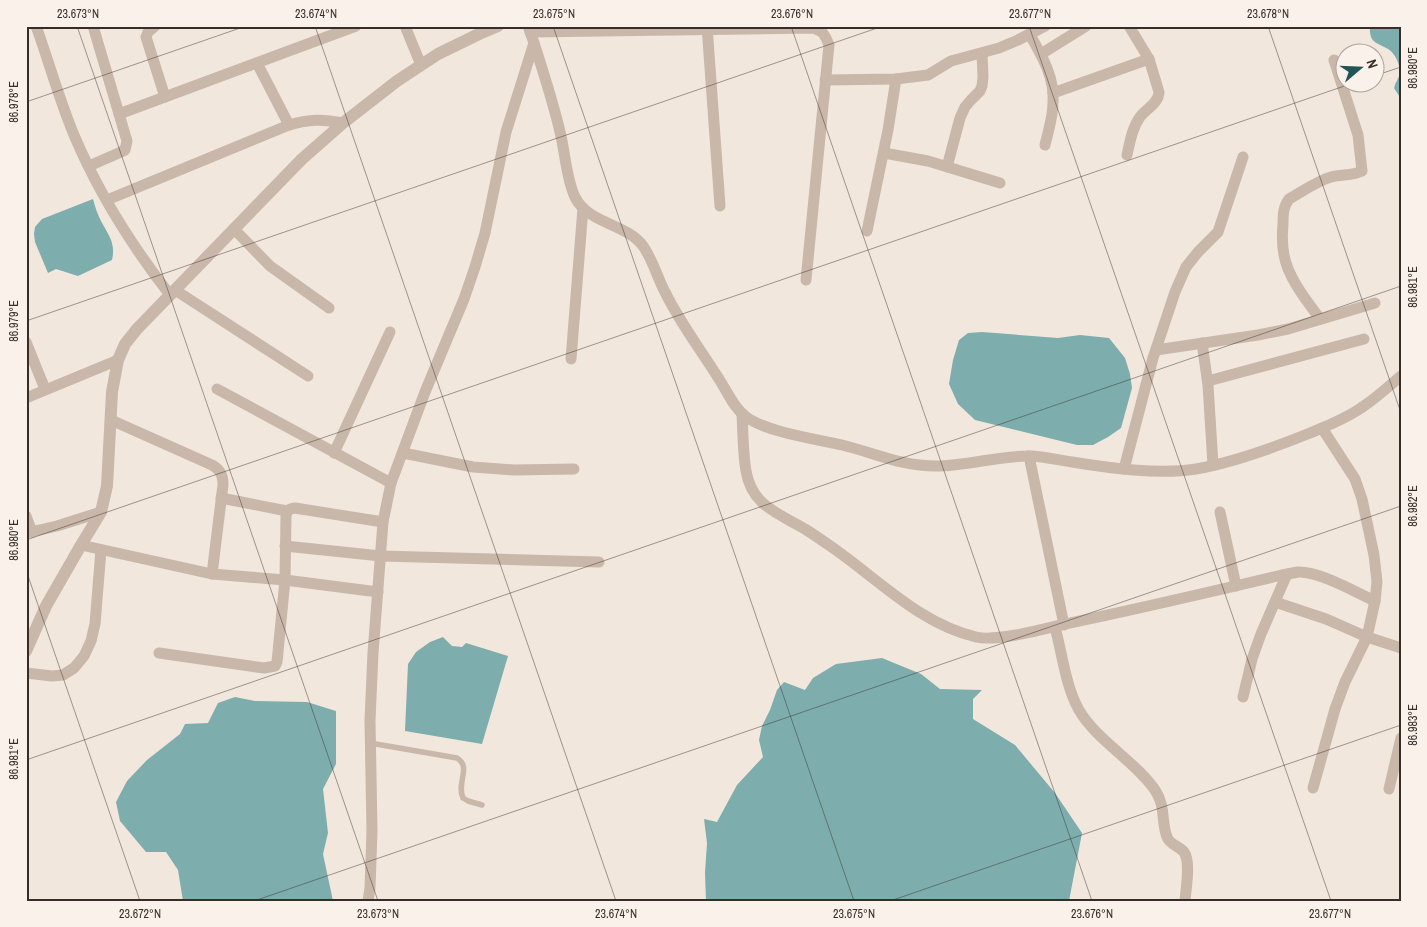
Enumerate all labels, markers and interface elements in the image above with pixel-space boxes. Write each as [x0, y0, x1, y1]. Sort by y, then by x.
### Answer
text: 23.673°N [57, 6, 99, 22]
text: 23.674°N [295, 6, 337, 22]
text: 23.675°N [533, 6, 575, 22]
text: 23.676°N [771, 6, 813, 22]
text: 23.677°N [1009, 6, 1051, 22]
text: 23.678°N [1247, 6, 1289, 22]
north arrow [1334, 42, 1384, 92]
text: 86.980°E [1405, 47, 1421, 89]
text: N [1362, 57, 1382, 71]
text: 86.978°E [6, 81, 22, 123]
text: 86.981°E [1405, 266, 1421, 308]
text: 86.979°E [6, 300, 22, 342]
text: 86.982°E [1405, 485, 1421, 527]
text: 86.980°E [6, 519, 22, 561]
text: 86.983°E [1405, 704, 1421, 746]
text: 86.981°E [6, 738, 22, 780]
text: 23.672°N [119, 906, 161, 922]
text: 23.673°N [357, 906, 399, 922]
text: 23.674°N [595, 906, 637, 922]
text: 23.675°N [833, 906, 875, 922]
text: 23.676°N [1071, 906, 1113, 922]
text: 23.677°N [1309, 906, 1351, 922]

